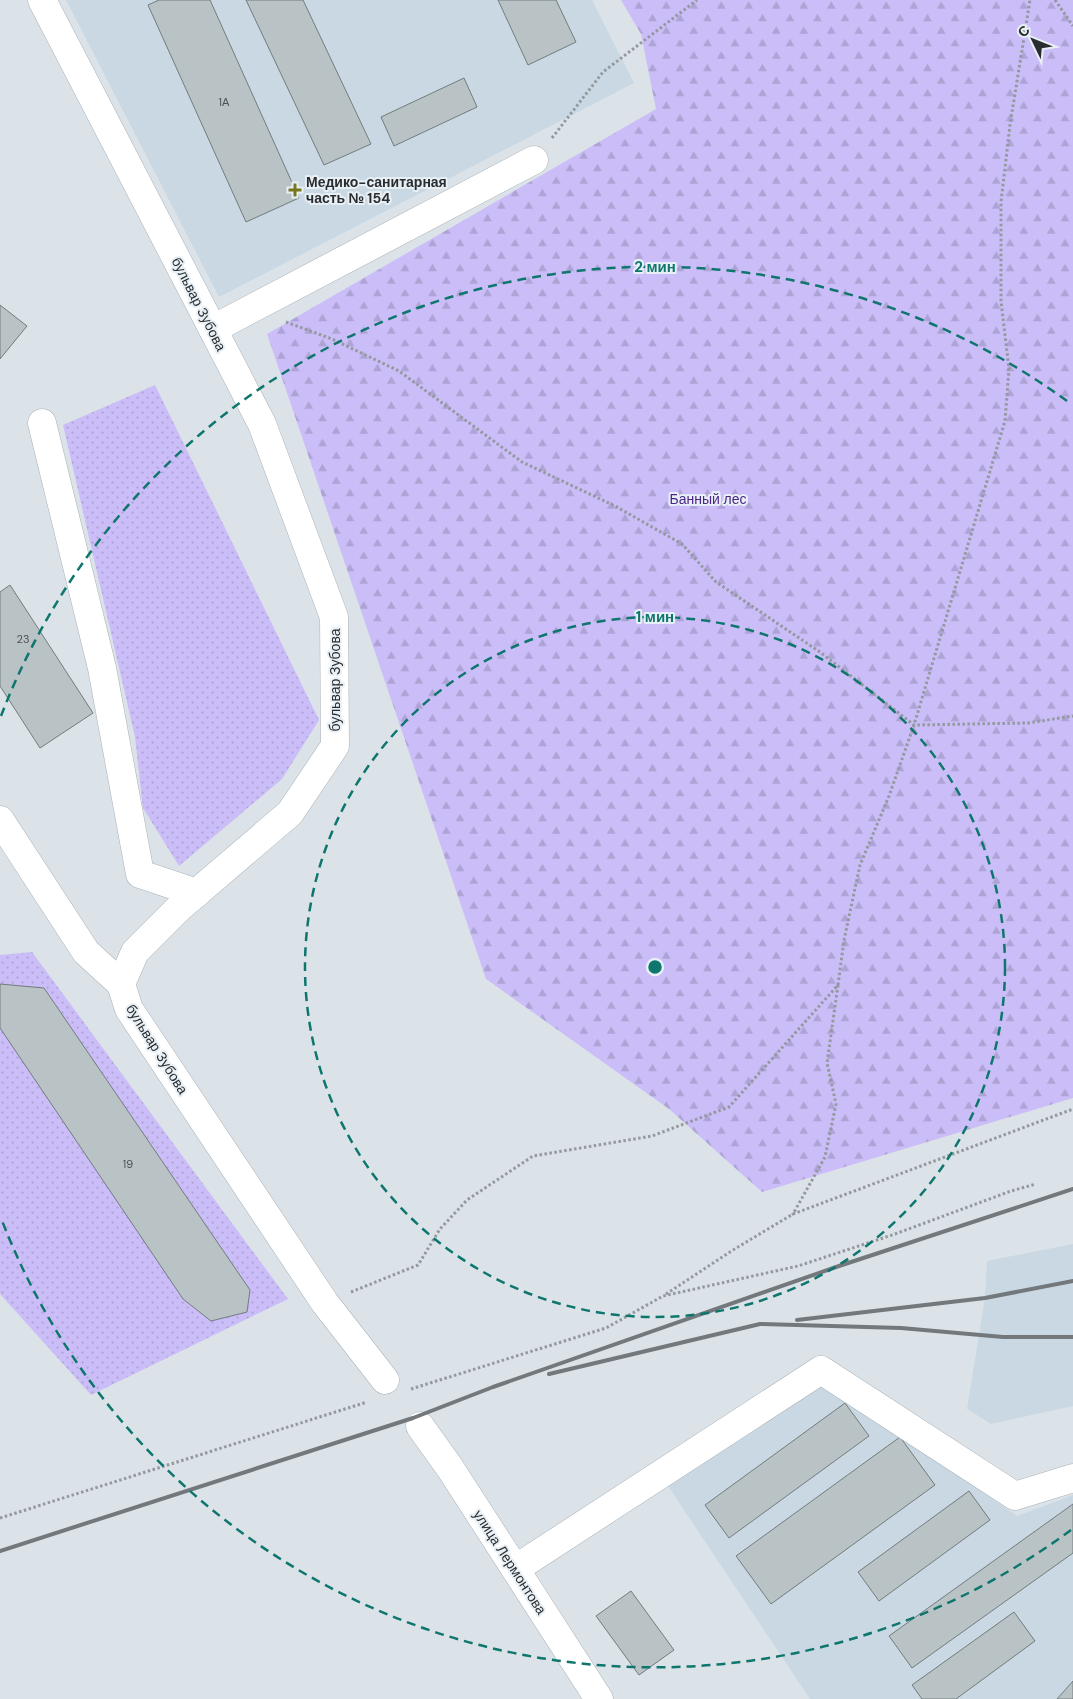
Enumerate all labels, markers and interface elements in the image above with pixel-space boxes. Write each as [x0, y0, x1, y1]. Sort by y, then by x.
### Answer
north arrow [1008, 15, 1058, 65]
text: С [1013, 21, 1034, 41]
house number: 1А [219, 95, 230, 109]
place label: Медико-санитарная часть № 154 [306, 173, 447, 207]
marker: Медико-санитарная часть № 154 [288, 183, 302, 197]
street label: бульвар Зубова [168, 254, 230, 354]
text: 2 мин [634, 257, 676, 277]
park label: Банный лес [670, 490, 747, 508]
text: 1 мин [636, 607, 674, 627]
street label: бульвар Зубова [326, 628, 344, 731]
house number: 23 [17, 632, 29, 646]
centre of rings [646, 958, 664, 976]
street label: бульвар Зубова [122, 1001, 192, 1098]
house number: 19 [123, 1157, 133, 1171]
street label: улица Лермонтова [469, 1506, 551, 1618]

